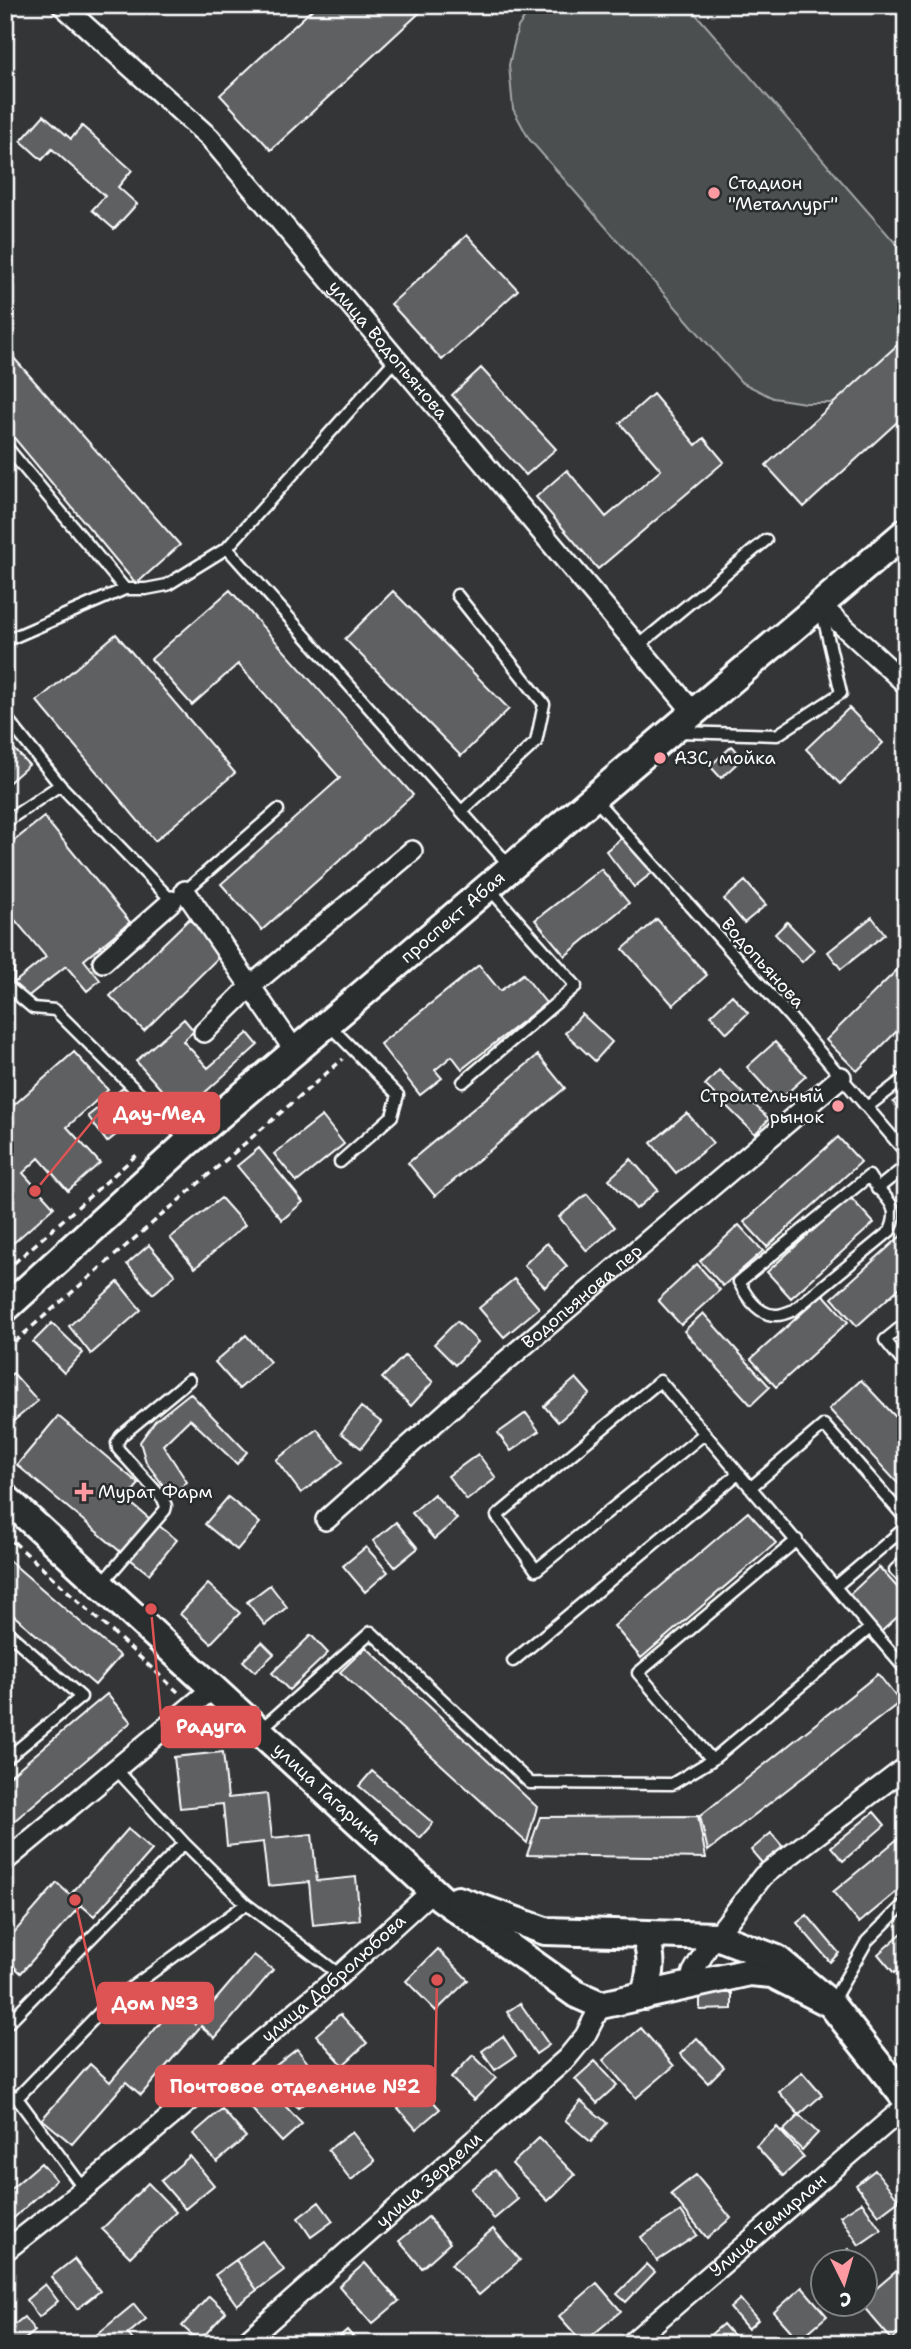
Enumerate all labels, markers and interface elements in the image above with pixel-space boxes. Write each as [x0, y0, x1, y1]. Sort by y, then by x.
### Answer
place label: Стадион "Металлург" [728, 171, 838, 216]
marker: Стадион "Металлург" [706, 185, 722, 201]
street label: улица Водопьянова [323, 275, 454, 424]
place label: АЗС, мойка [674, 746, 776, 770]
marker: АЗС, мойка [652, 750, 668, 766]
street label: проспект Абая [395, 866, 510, 969]
street label: Водопьянова [716, 913, 810, 1013]
place label: Строительный рынок [700, 1084, 824, 1129]
callout: Дау-Мед [99, 1093, 219, 1133]
marker: Строительный рынок [830, 1098, 846, 1114]
text: Дау-Мед [113, 1101, 206, 1126]
street label: Водопьянова пер [517, 1238, 647, 1354]
place label: Мурат Фарм [98, 1480, 213, 1504]
marker: Мурат Фарм [76, 1484, 92, 1500]
callout: Радуга [162, 1707, 260, 1747]
text: Радуга [176, 1714, 246, 1739]
street label: улица Гагарина [268, 1737, 387, 1850]
street label: улица Добролюбова [256, 1909, 411, 2048]
callout: Дом №3 [98, 1983, 213, 2023]
text: Дом №3 [111, 1991, 199, 2016]
callout: Почтовое отделение №2 [156, 2066, 435, 2106]
text: Почтовое отделение №2 [170, 2074, 420, 2099]
street label: улица Зердели [371, 2126, 487, 2233]
street label: Улица Темирлан [704, 2168, 831, 2282]
north arrow [810, 2248, 880, 2318]
text: С [839, 2286, 852, 2312]

